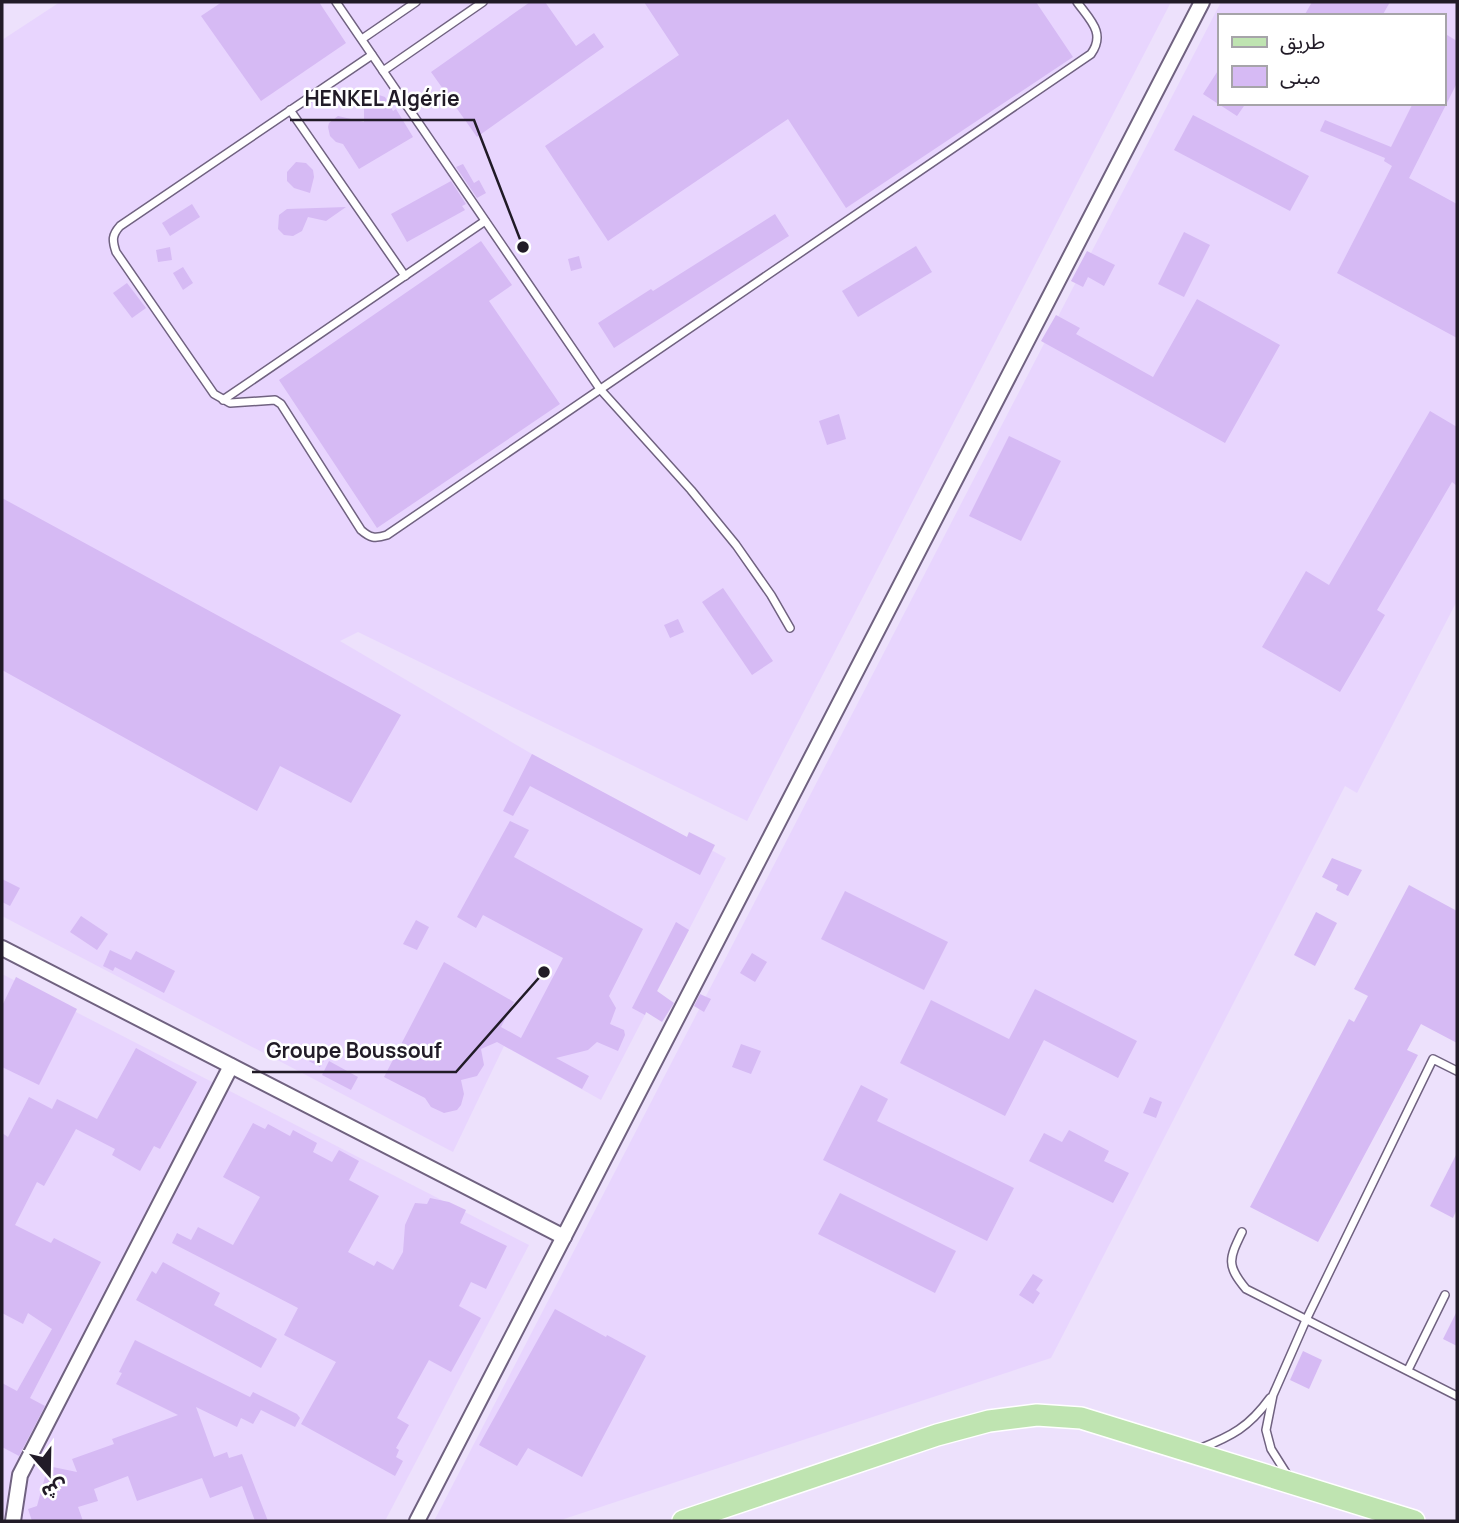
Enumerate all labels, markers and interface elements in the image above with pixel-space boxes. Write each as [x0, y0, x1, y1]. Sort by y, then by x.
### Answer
legend [1218, 14, 1445, 105]
text: طريق [1280, 27, 1325, 55]
text: مبنى [1280, 62, 1321, 90]
callout: HENKEL Algérie [290, 78, 474, 120]
text: HENKEL Algérie [304, 84, 460, 112]
callout: Groupe Boussouf [252, 1030, 456, 1072]
text: Groupe Boussouf [266, 1036, 442, 1064]
north arrow [14, 1439, 84, 1509]
text: ش [38, 1473, 71, 1507]

